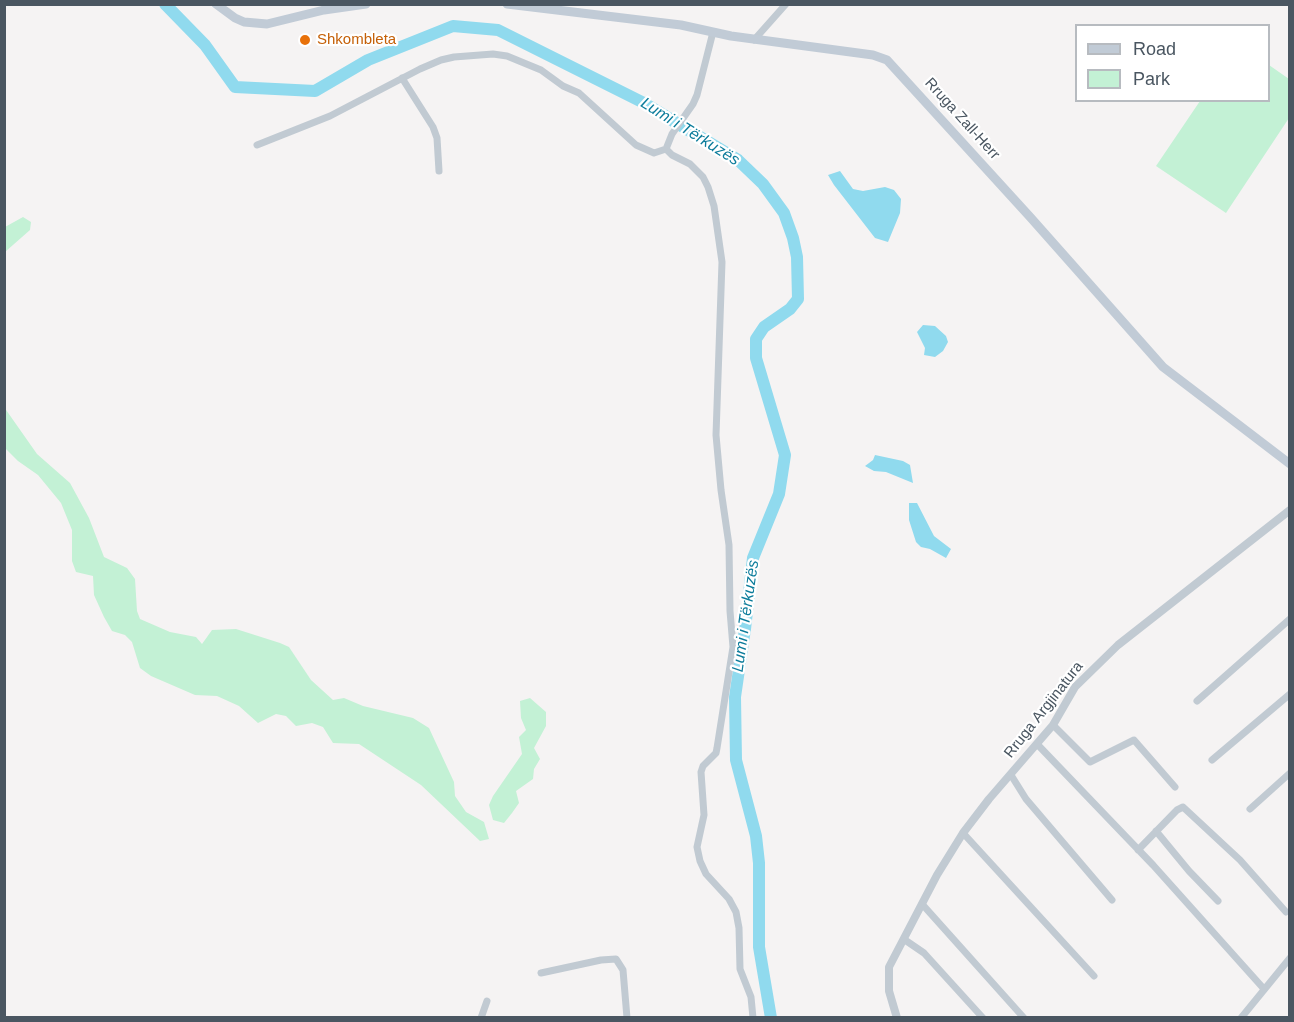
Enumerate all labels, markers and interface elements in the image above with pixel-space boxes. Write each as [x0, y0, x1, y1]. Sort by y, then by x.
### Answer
legend [1075, 24, 1270, 102]
place label: Shkombleta [317, 31, 396, 49]
marker: Shkombleta [298, 33, 312, 47]
text: Road [1133, 39, 1176, 59]
text: Park [1133, 69, 1170, 89]
street label: Rruga Zall-Herr [921, 75, 1003, 163]
water label: Lumi i Tërkuzës [637, 94, 743, 170]
water label: Lumi i Tërkuzës [729, 559, 763, 673]
street label: Rruga Argjinatura [1001, 658, 1087, 762]

